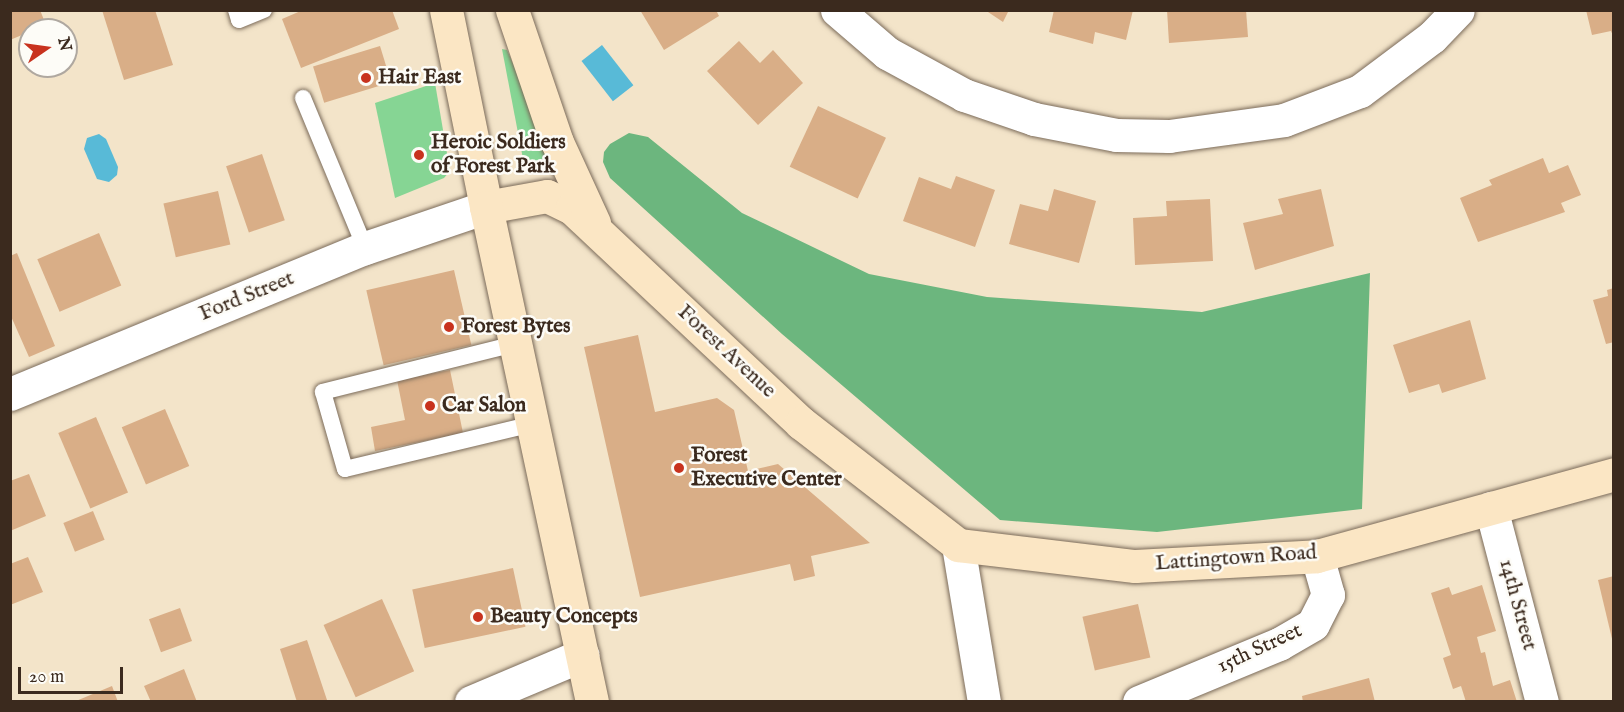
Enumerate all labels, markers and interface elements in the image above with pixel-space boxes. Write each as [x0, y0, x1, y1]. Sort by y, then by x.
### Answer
north arrow [18, 18, 78, 78]
text: N [52, 35, 75, 53]
place label: Hair East [378, 65, 461, 91]
marker: Hair East [359, 71, 373, 85]
place label: Heroic Soldiers of Forest Park [431, 130, 566, 180]
marker: Heroic Soldiers of Forest Park [412, 148, 426, 162]
street label: Ford Street [196, 267, 298, 327]
street label: Forest Avenue [672, 300, 780, 404]
place label: Forest Bytes [461, 314, 570, 340]
marker: Forest Bytes [442, 320, 456, 334]
place label: Car Salon [442, 393, 526, 419]
marker: Car Salon [423, 399, 437, 413]
place label: Forest Executive Center [691, 443, 842, 493]
marker: Forest Executive Center [672, 461, 686, 475]
street label: Lattingtown Road [1154, 541, 1318, 577]
street label: 14th Street [1493, 557, 1541, 653]
place label: Beauty Concepts [490, 604, 638, 630]
marker: Beauty Concepts [471, 610, 485, 624]
street label: 15th Street [1214, 618, 1306, 680]
scale bar [21, 655, 126, 693]
text: 20 m [29, 666, 64, 689]

